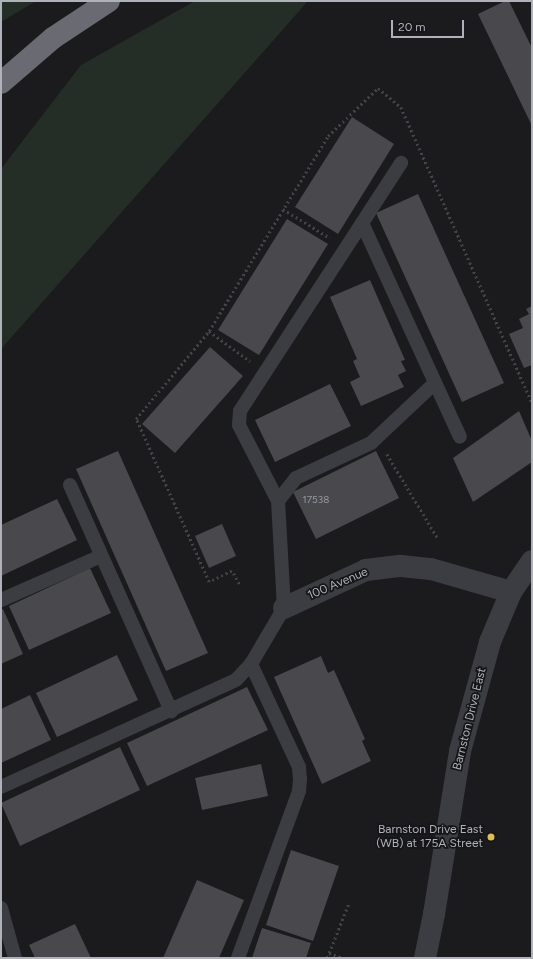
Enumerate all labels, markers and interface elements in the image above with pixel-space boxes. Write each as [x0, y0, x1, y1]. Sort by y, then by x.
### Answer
scale bar [393, 12, 466, 38]
text: 20 m [398, 20, 426, 34]
house number: 17538 [303, 494, 329, 506]
street label: 100 Avenue [306, 565, 370, 603]
street label: Barnston Drive East [450, 666, 490, 772]
place label: Barnston Drive East (WB) at 175A Street [376, 823, 483, 851]
marker: Barnston Drive East (WB) at 175A Street [486, 832, 496, 842]

